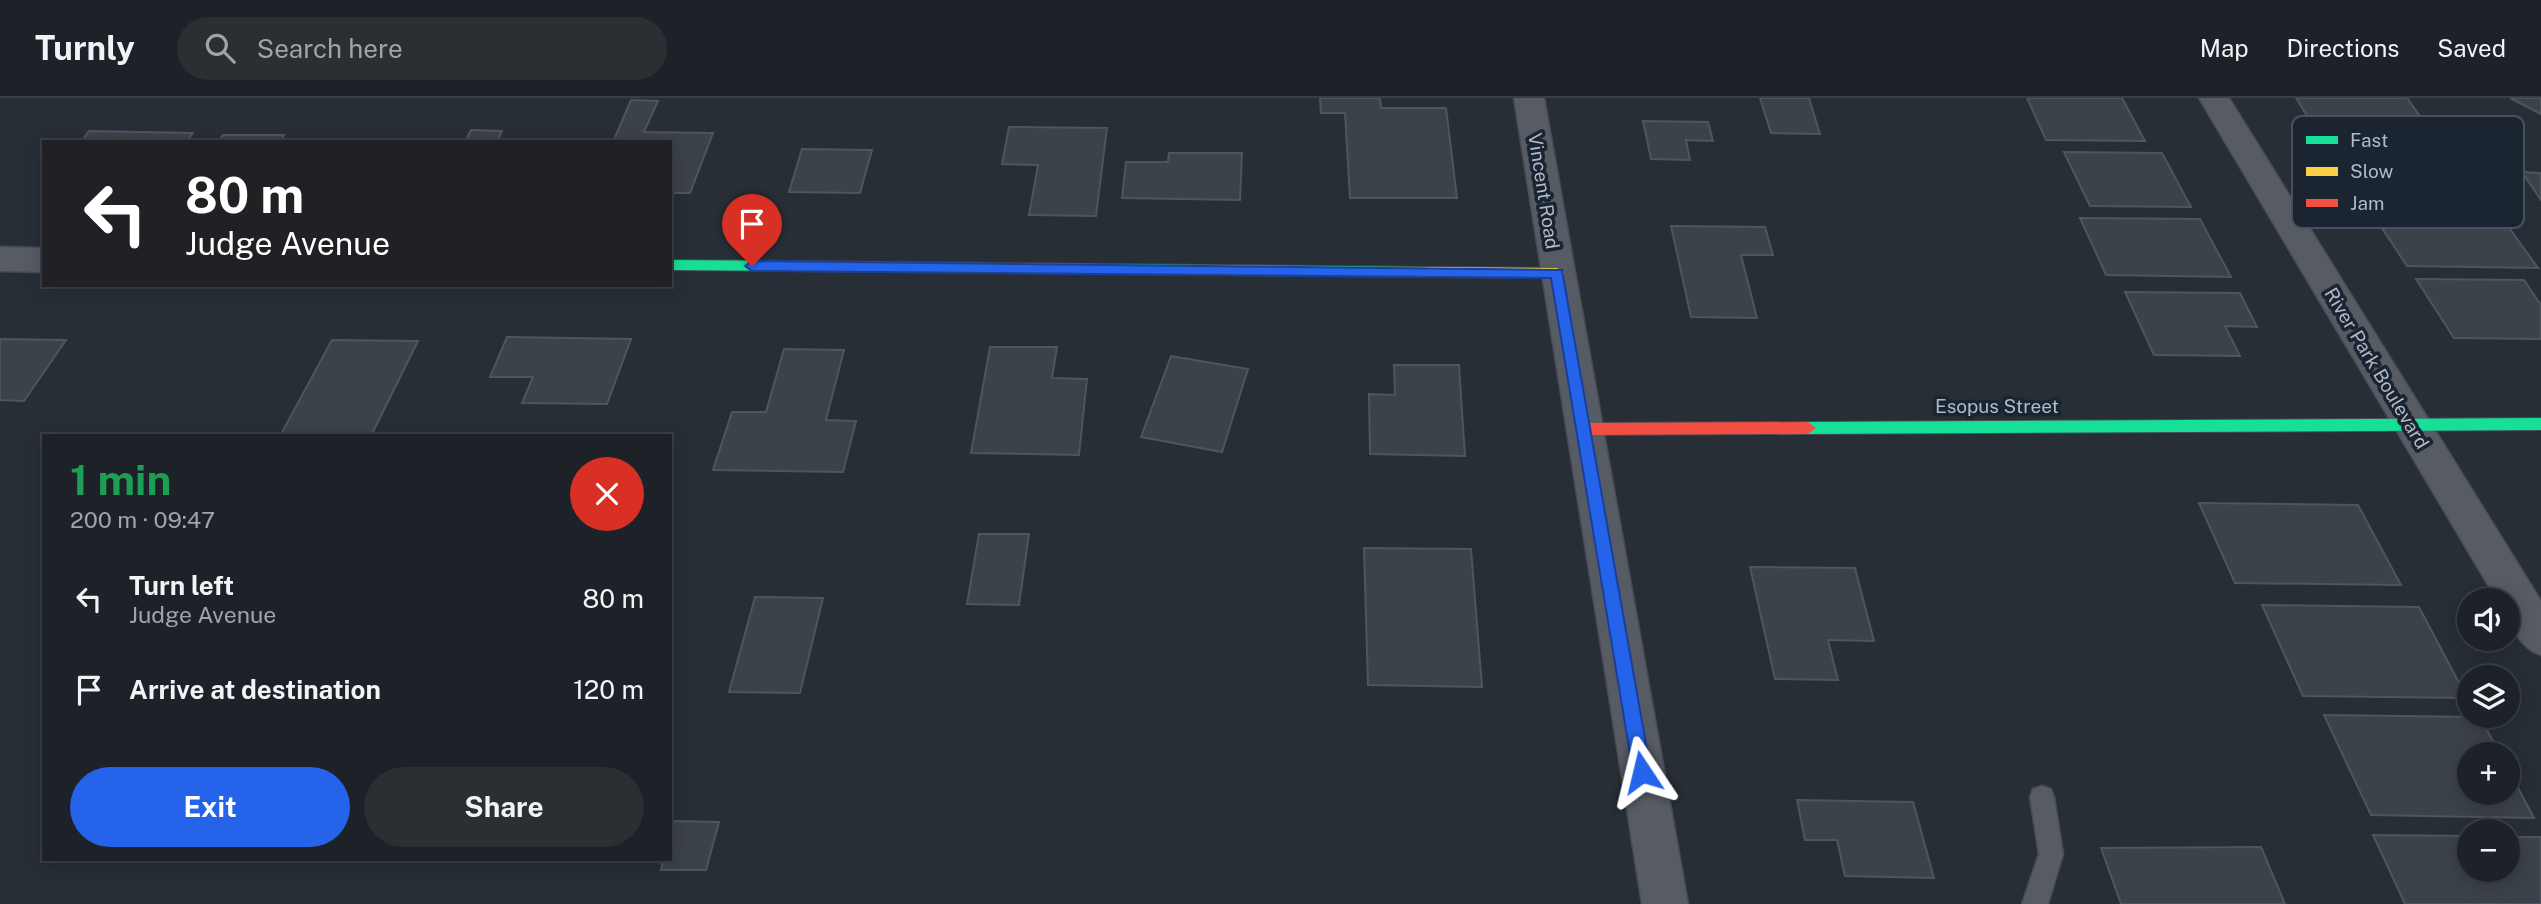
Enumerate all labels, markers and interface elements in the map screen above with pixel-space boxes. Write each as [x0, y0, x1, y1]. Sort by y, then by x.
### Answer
search box [177, 17, 667, 80]
text: Turnly [35, 29, 135, 67]
icon: search [201, 29, 239, 67]
text: Search here [257, 33, 403, 64]
text: Map [2200, 34, 2249, 62]
text: Directions [2287, 34, 2399, 62]
text: Saved [2437, 34, 2506, 62]
legend [2292, 116, 2524, 228]
text: Fast [2350, 129, 2388, 151]
street label: Vincent Road [1524, 131, 1564, 251]
text: Slow [2350, 160, 2394, 182]
text: 80 m [185, 166, 304, 224]
icon: left [70, 168, 161, 259]
text: Jam [2350, 192, 2384, 214]
pin [722, 194, 782, 266]
icon: arrive [733, 205, 771, 243]
text: Judge Avenue [185, 225, 390, 262]
street label: River Park Boulevard [2320, 284, 2434, 452]
street label: Esopus Street [1935, 395, 2059, 417]
text: 1 min [70, 455, 171, 504]
button: close [570, 457, 644, 531]
text: 200 m · 09:47 [70, 506, 215, 533]
text: Turn left [129, 570, 234, 601]
icon: left [70, 580, 108, 618]
text: 80 m [583, 583, 644, 614]
map controls [2457, 588, 2520, 882]
button: sound [2457, 588, 2520, 651]
text: Judge Avenue [129, 601, 276, 628]
button: layers [2457, 665, 2520, 728]
icon: arrive [70, 671, 108, 709]
text: Arrive at destination [129, 674, 381, 705]
text: 120 m [573, 674, 644, 705]
position arrow [1605, 735, 1679, 809]
button: + [2457, 742, 2520, 805]
button: Exit [70, 767, 350, 847]
button: Share [364, 767, 644, 847]
button: − [2457, 819, 2520, 882]

